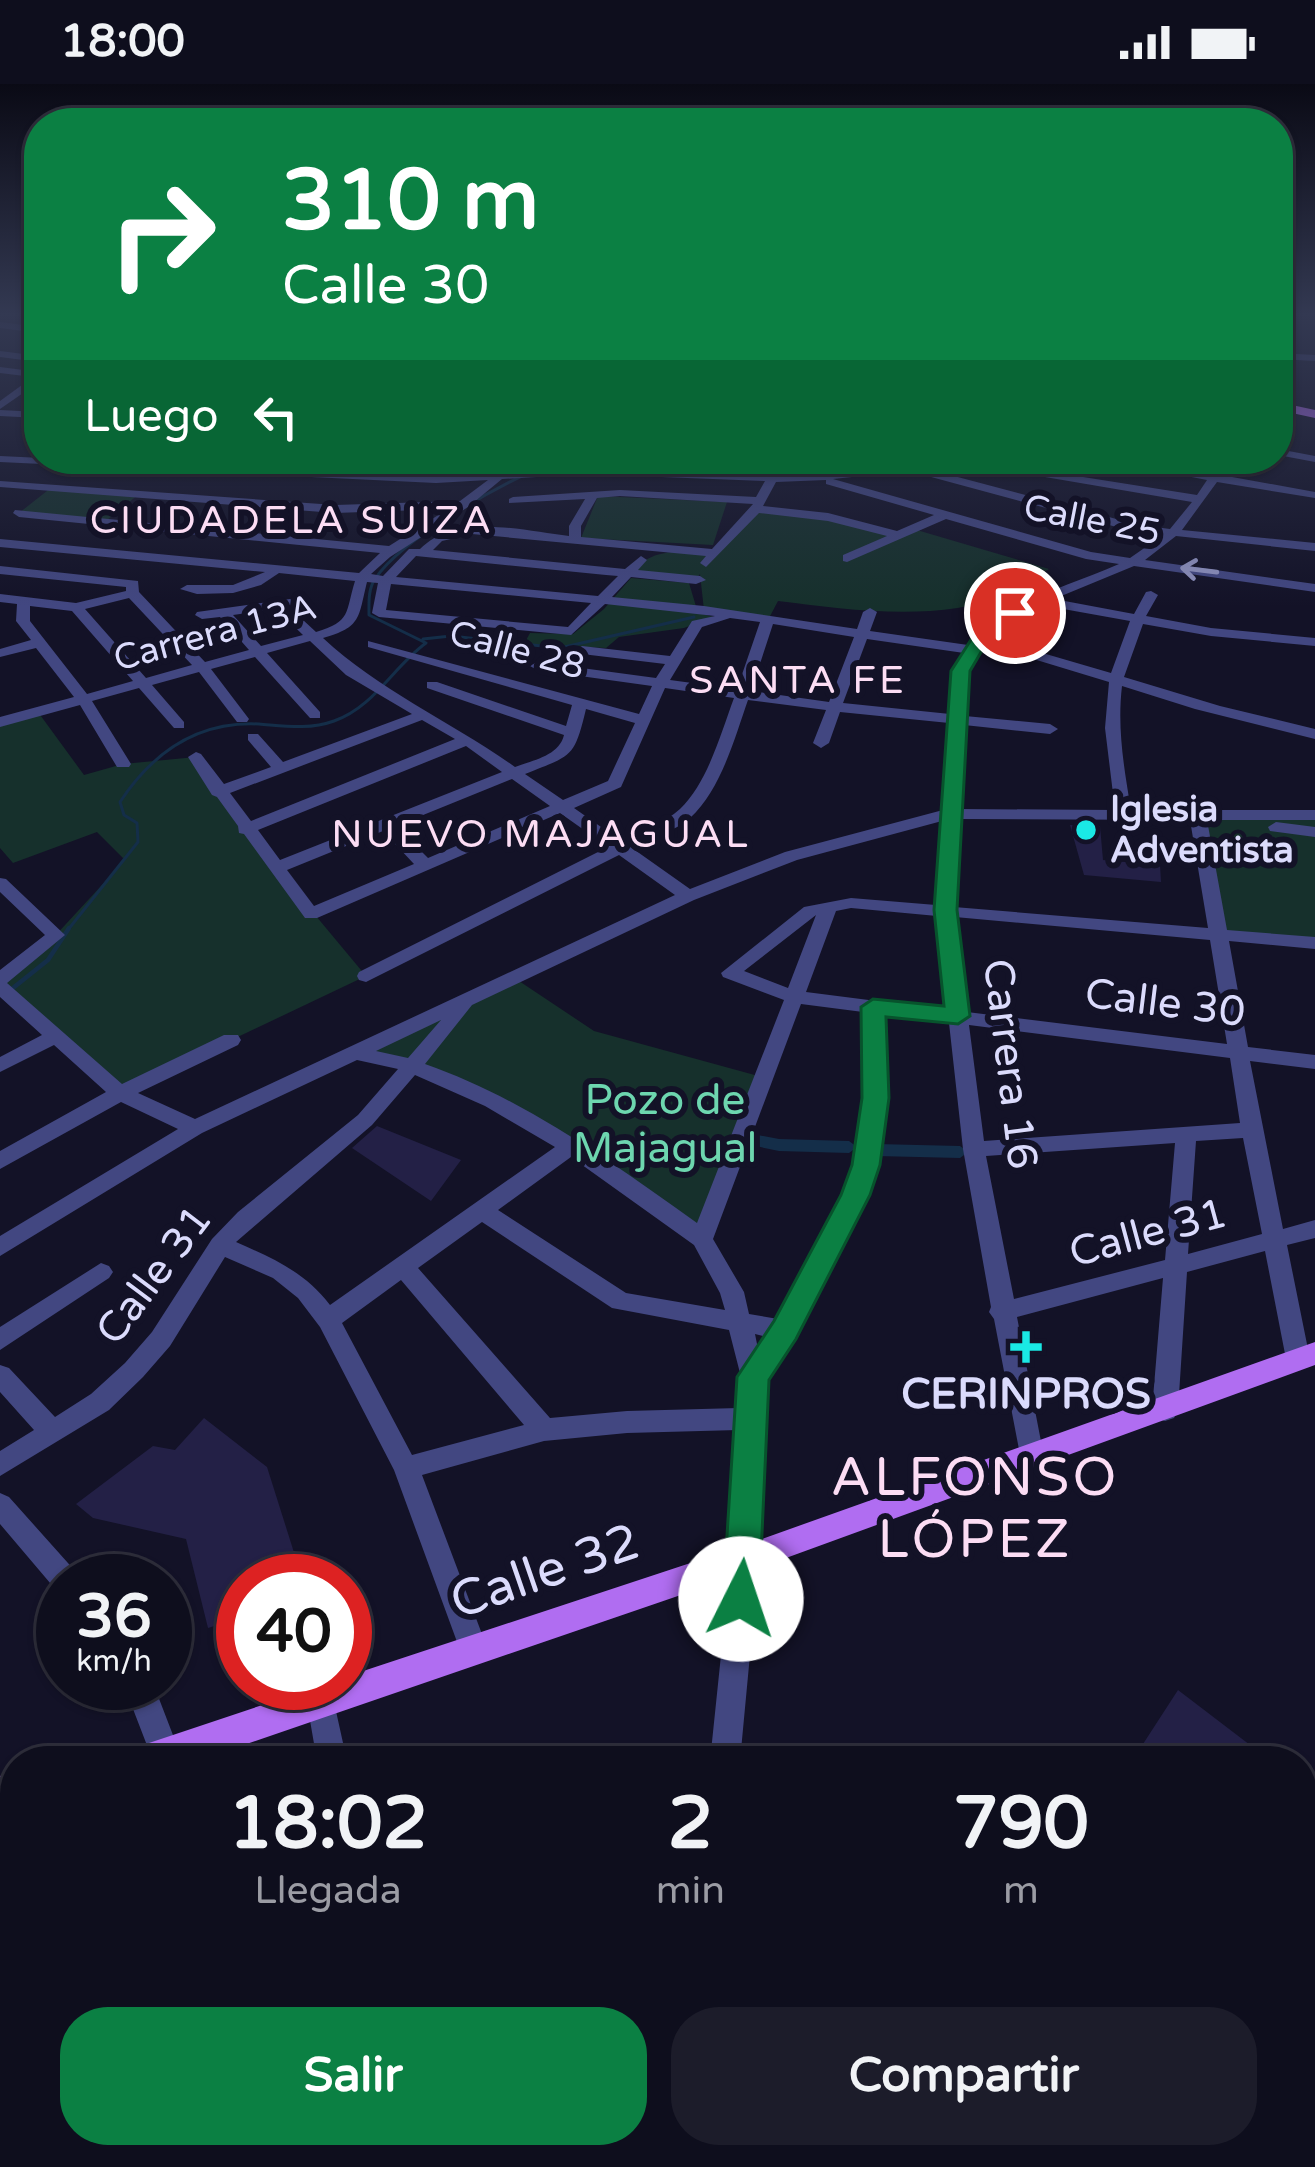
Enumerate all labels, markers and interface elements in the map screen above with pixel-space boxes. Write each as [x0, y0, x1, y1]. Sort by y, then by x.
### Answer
text: 18:00 [60, 15, 185, 69]
text: 310 m [282, 151, 539, 252]
icon: right [84, 156, 240, 312]
text: Calle 30 [282, 253, 489, 318]
icon: left [243, 384, 309, 450]
text: Luego [84, 390, 219, 444]
street label: Calle 25 [1020, 486, 1164, 554]
district label: CIUDADELA SUIZA [90, 497, 494, 544]
one-way arrow [1181, 558, 1220, 580]
pin [964, 562, 1066, 664]
icon: arrive [982, 580, 1048, 646]
street label: Carrera 13A [109, 585, 321, 681]
street label: Calle 28 [445, 611, 589, 689]
district label: SANTA FE [689, 657, 907, 704]
place label: Iglesia Adventista [1110, 788, 1294, 872]
district label: NUEVO MAJAGUAL [331, 811, 751, 858]
marker: Iglesia Adventista [1073, 817, 1099, 843]
street label: Carrera 16 [972, 956, 1048, 1172]
street label: Calle 30 [1082, 968, 1248, 1038]
park label: Pozo de Majagual [573, 1075, 757, 1174]
street label: Calle 31 [1064, 1188, 1232, 1278]
street label: Calle 31 [85, 1195, 223, 1355]
marker: CERINPROS [1010, 1331, 1042, 1363]
place label: CERINPROS [901, 1369, 1151, 1420]
district label: ALFONSO LÓPEZ [831, 1445, 1119, 1572]
street label: Calle 32 [442, 1511, 648, 1633]
position arrow [678, 1536, 804, 1662]
speed limit sign: 40 [216, 1554, 372, 1710]
text: 36 [76, 1581, 152, 1653]
text: km/h [76, 1643, 152, 1680]
text: 18:02 [228, 1781, 428, 1868]
text: 2 [668, 1781, 713, 1868]
text: 790 [953, 1781, 1089, 1868]
text: Llegada [254, 1867, 402, 1914]
text: min [656, 1867, 725, 1914]
text: m [1003, 1867, 1039, 1914]
button: Salir [60, 2007, 647, 2145]
button: Compartir [671, 2007, 1257, 2145]

